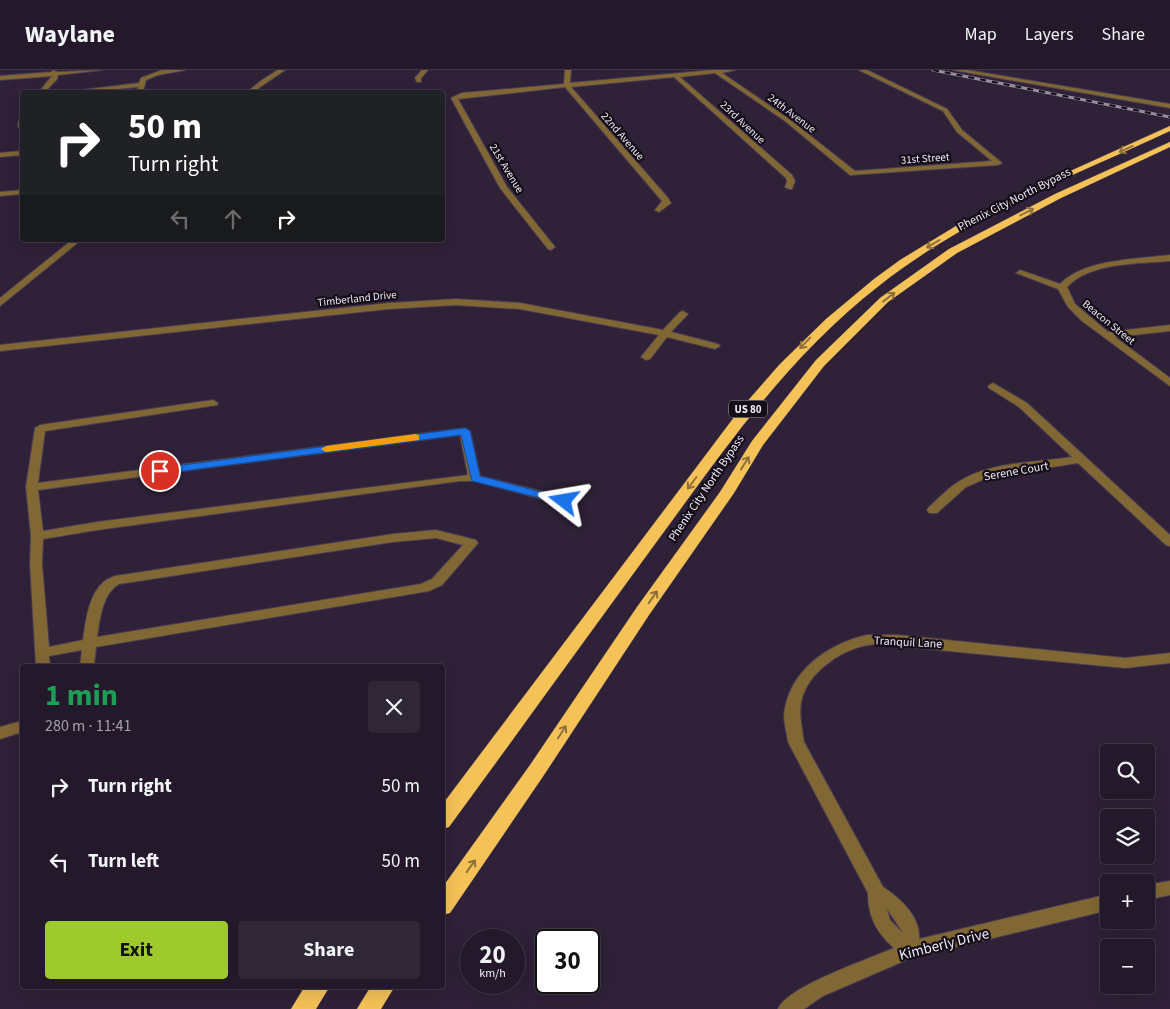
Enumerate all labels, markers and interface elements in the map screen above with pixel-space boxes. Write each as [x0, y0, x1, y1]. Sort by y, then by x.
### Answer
text: Waylane [25, 17, 115, 52]
text: Map [965, 22, 997, 47]
text: Layers [1025, 22, 1074, 47]
text: Share [1102, 22, 1145, 47]
street label: 24th Avenue [765, 90, 819, 137]
street label: 23rd Avenue [717, 97, 769, 148]
text: 50 m [128, 102, 202, 152]
street label: 22nd Avenue [598, 109, 648, 164]
icon: right [45, 110, 110, 175]
street label: 21st Avenue [486, 141, 527, 196]
one-way arrow [1119, 144, 1134, 154]
text: Turn right [128, 148, 218, 180]
street label: 31st Street [900, 149, 950, 168]
street label: Phenix City North Bypass [955, 164, 1074, 235]
icon: left [166, 205, 194, 233]
icon: ahead [219, 205, 247, 233]
icon: right [272, 205, 300, 233]
one-way arrow [1019, 207, 1034, 217]
one-way arrow [927, 239, 941, 249]
street label: Timberland Drive [317, 287, 398, 310]
one-way arrow [882, 292, 895, 303]
street label: Beacon Street [1079, 296, 1138, 348]
one-way arrow [800, 337, 812, 349]
road number: US 80 [729, 400, 767, 418]
street label: Phenix City North Bypass [664, 432, 748, 545]
pin [139, 450, 181, 492]
icon: arrive [146, 457, 174, 485]
one-way arrow [741, 457, 751, 471]
street label: Serene Court [982, 457, 1050, 486]
position arrow [537, 474, 589, 526]
one-way arrow [687, 476, 698, 489]
one-way arrow [648, 590, 658, 604]
street label: Tranquil Lane [873, 632, 943, 653]
text: 1 min [45, 674, 118, 717]
button: close [368, 681, 420, 733]
text: 280 m · 11:41 [45, 715, 132, 737]
one-way arrow [557, 725, 568, 739]
map controls [1100, 744, 1155, 994]
button: search [1100, 744, 1155, 799]
icon: right [45, 773, 73, 801]
text: Turn right [88, 773, 172, 800]
text: 50 m [382, 773, 420, 800]
button: layers [1100, 809, 1155, 864]
icon: left [45, 848, 73, 876]
text: Turn left [88, 848, 159, 875]
text: 50 m [382, 848, 420, 875]
one-way arrow [466, 859, 476, 873]
button: + [1100, 874, 1155, 929]
button: Exit [45, 921, 228, 979]
button: Share [238, 921, 420, 979]
street label: Kimberly Drive [897, 923, 991, 966]
speed limit sign: 30 [535, 929, 600, 994]
text: 20 [479, 937, 506, 973]
button: − [1100, 939, 1155, 994]
text: km/h [479, 965, 506, 982]

